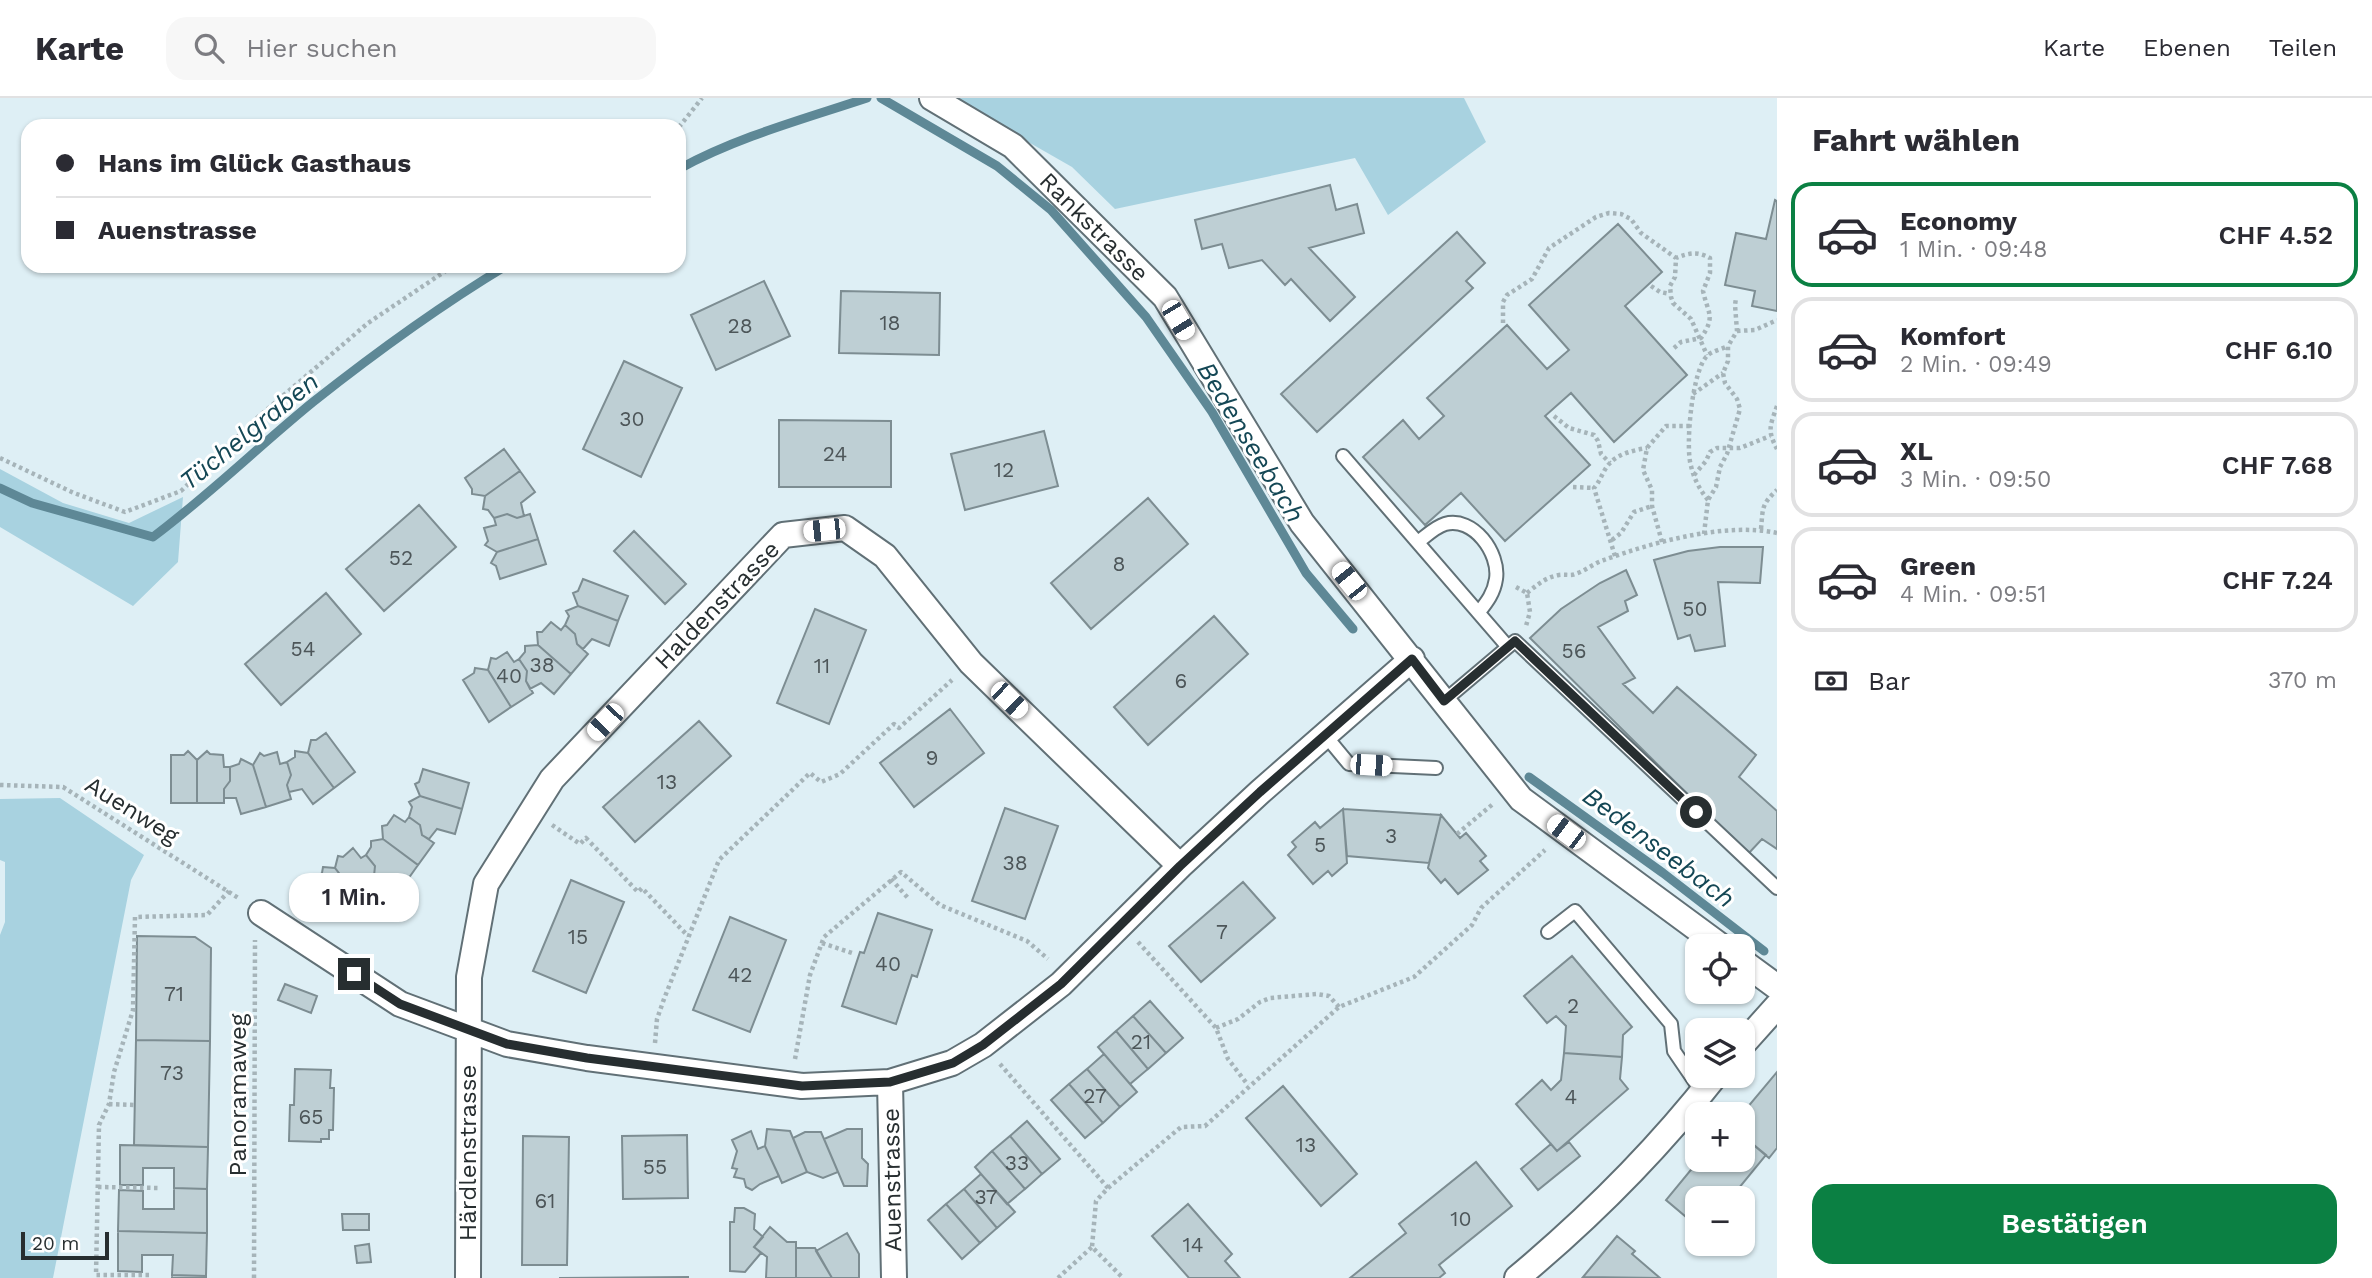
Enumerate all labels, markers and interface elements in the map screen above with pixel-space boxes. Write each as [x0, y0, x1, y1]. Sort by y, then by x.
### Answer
search box [166, 17, 656, 80]
text: Karte [35, 29, 124, 68]
icon: search [190, 29, 228, 67]
text: Hier suchen [246, 33, 398, 63]
text: Karte [2043, 34, 2105, 62]
text: Ebenen [2143, 34, 2231, 62]
text: Teilen [2269, 34, 2337, 62]
text: Fahrt wählen [1812, 121, 2020, 159]
text: Hans im Glück Gasthaus [98, 148, 411, 178]
street label: Rankstrasse [1034, 167, 1154, 287]
icon: car [1816, 203, 1879, 266]
text: Economy [1900, 206, 2017, 236]
text: Auenstrasse [98, 215, 257, 245]
text: CHF 4.52 [2218, 220, 2333, 250]
text: 1 Min. · 09:48 [1900, 236, 2047, 263]
car [1159, 297, 1198, 343]
house number: 18 [879, 310, 901, 335]
house number: 28 [727, 313, 753, 338]
icon: car [1816, 318, 1879, 381]
text: Komfort [1900, 321, 2005, 351]
text: CHF 6.10 [2225, 335, 2333, 365]
text: 2 Min. · 09:49 [1900, 351, 2052, 378]
water label: Bedenseebach [1191, 356, 1311, 528]
water label: Tüchelgraben [174, 366, 324, 496]
house number: 30 [619, 406, 645, 431]
icon: car [1816, 433, 1879, 496]
text: XL [1900, 436, 1933, 466]
house number: 24 [823, 441, 847, 466]
text: CHF 7.68 [2222, 450, 2333, 480]
house number: 12 [994, 457, 1014, 482]
text: 3 Min. · 09:50 [1900, 466, 2051, 493]
car [803, 517, 846, 543]
street label: Haldenstrasse [649, 535, 785, 675]
house number: 52 [389, 545, 413, 570]
icon: car [1816, 548, 1879, 611]
house number: 8 [1113, 551, 1125, 576]
text: Green [1900, 551, 1976, 581]
car [1328, 558, 1371, 604]
text: CHF 7.24 [2222, 565, 2333, 595]
text: 4 Min. · 09:51 [1900, 581, 2047, 608]
house number: 50 [1682, 596, 1708, 621]
house number: 54 [290, 636, 316, 661]
house number: 56 [1562, 638, 1587, 663]
house number: 38 [529, 652, 555, 677]
house number: 11 [814, 653, 830, 678]
icon: cash [1812, 662, 1850, 700]
house number: 40 [496, 663, 522, 688]
text: Bar [1868, 666, 1910, 696]
text: 370 m [2268, 667, 2337, 694]
house number: 6 [1175, 668, 1187, 693]
car [987, 678, 1032, 722]
car [583, 700, 628, 744]
house number: 9 [926, 745, 938, 770]
car [1350, 753, 1393, 777]
house number: 13 [657, 769, 677, 794]
street label: Auenweg [80, 770, 184, 850]
water label: Bedenseebach [1577, 780, 1741, 914]
route start [1680, 796, 1712, 828]
car [1543, 811, 1590, 853]
house number: 3 [1385, 823, 1397, 848]
house number: 5 [1314, 832, 1326, 857]
house number: 38 [1002, 850, 1028, 875]
callout: 1 Min. [289, 872, 419, 922]
text: 1 Min. [322, 884, 386, 911]
house number: 7 [1216, 919, 1228, 944]
house number: 15 [568, 924, 588, 949]
map controls [1685, 934, 1755, 1256]
button: locate [1685, 934, 1755, 1004]
house number: 40 [875, 951, 901, 976]
route end [338, 958, 370, 990]
house number: 42 [727, 962, 753, 987]
house number: 71 [164, 981, 184, 1006]
house number: 2 [1567, 993, 1579, 1018]
street label: Panoramaweg [224, 1013, 252, 1177]
button: layers [1685, 1018, 1755, 1088]
house number: 21 [1131, 1029, 1151, 1054]
house number: 73 [160, 1060, 184, 1085]
street label: Härdlenstrasse [454, 1065, 482, 1241]
house number: 27 [1083, 1083, 1107, 1108]
house number: 4 [1565, 1084, 1577, 1109]
button: + [1685, 1102, 1755, 1172]
house number: 65 [299, 1104, 324, 1129]
street label: Auenstrasse [877, 1108, 907, 1252]
house number: 13 [1296, 1132, 1316, 1157]
house number: 33 [1005, 1150, 1029, 1175]
house number: 55 [643, 1154, 667, 1179]
house number: 37 [974, 1184, 998, 1209]
button: Bestätigen [1812, 1184, 2337, 1264]
button: − [1685, 1186, 1755, 1256]
house number: 61 [535, 1188, 555, 1213]
house number: 10 [1450, 1206, 1472, 1231]
scale bar [21, 1229, 108, 1261]
text: 20 m [32, 1232, 79, 1255]
house number: 14 [1182, 1232, 1204, 1257]

